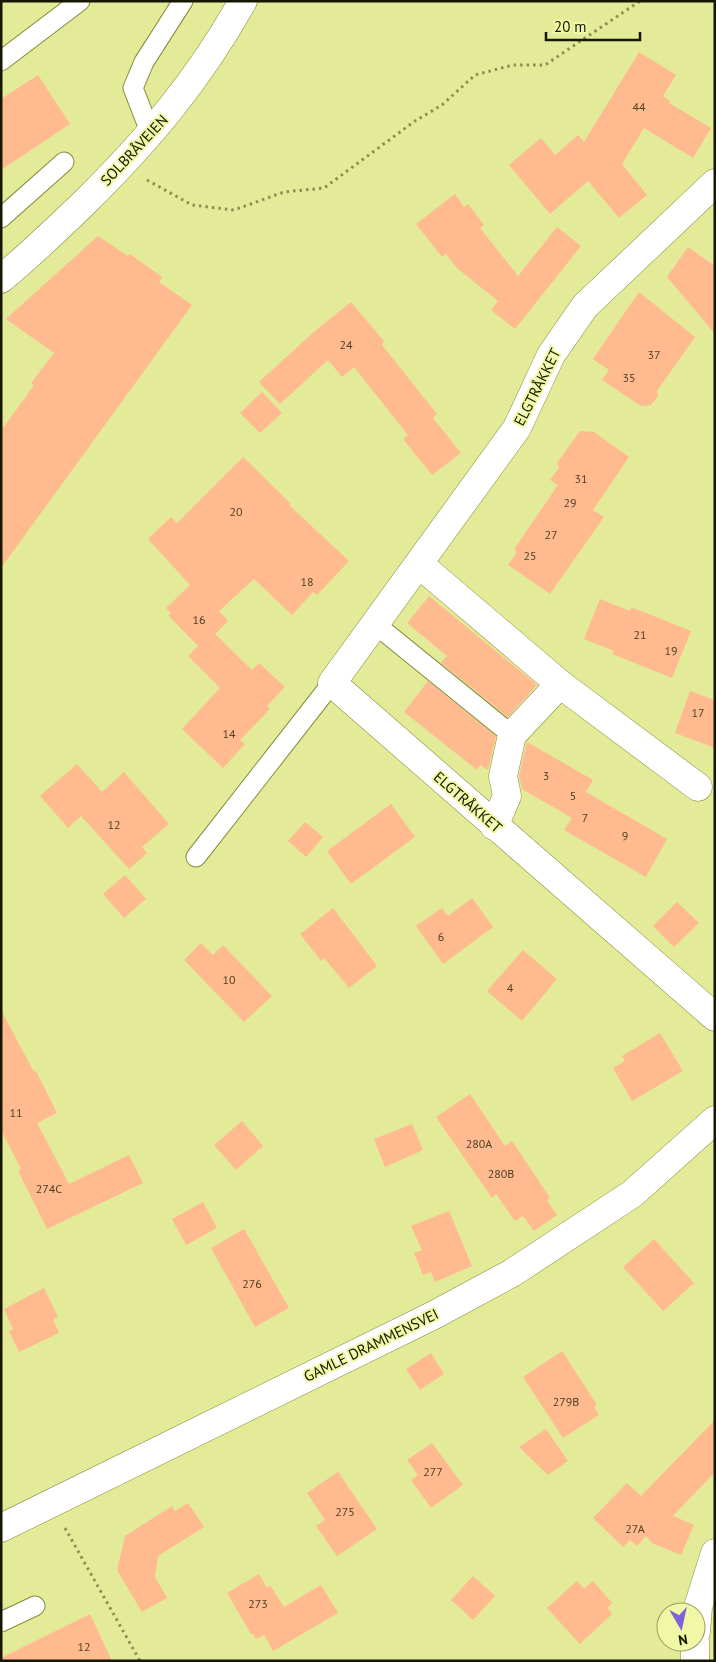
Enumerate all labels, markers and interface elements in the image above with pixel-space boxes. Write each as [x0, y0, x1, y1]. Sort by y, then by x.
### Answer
scale bar [546, 10, 640, 42]
text: 20 m [554, 17, 587, 36]
house number: 44 [632, 99, 646, 114]
street label: SOLBRÅVEIEN [96, 110, 172, 190]
house number: 24 [339, 337, 353, 352]
street label: ELGTRÅKKET [509, 345, 565, 429]
house number: 37 [647, 347, 661, 362]
house number: 35 [622, 370, 636, 385]
house number: 31 [574, 471, 588, 486]
house number: 29 [563, 495, 577, 510]
house number: 20 [229, 504, 243, 519]
house number: 27 [544, 527, 558, 542]
house number: 25 [523, 548, 537, 563]
house number: 18 [300, 574, 314, 589]
house number: 16 [192, 612, 206, 627]
house number: 21 [633, 627, 647, 642]
house number: 19 [664, 643, 678, 658]
house number: 17 [691, 705, 705, 720]
house number: 14 [222, 726, 236, 741]
street label: ELGTRÅKKET [430, 767, 507, 837]
house number: 3 [543, 768, 549, 783]
house number: 5 [570, 788, 576, 803]
house number: 7 [582, 810, 588, 825]
house number: 12 [107, 817, 121, 832]
house number: 9 [622, 828, 628, 843]
house number: 6 [438, 929, 444, 944]
house number: 10 [222, 972, 236, 987]
house number: 4 [507, 980, 514, 995]
house number: 11 [9, 1105, 23, 1120]
house number: 280A [466, 1136, 492, 1151]
house number: 280B [488, 1166, 514, 1181]
house number: 274C [36, 1181, 62, 1196]
house number: 276 [242, 1276, 262, 1291]
street label: GAMLE DRAMMENSVEI [301, 1304, 441, 1386]
house number: 279B [553, 1394, 579, 1409]
house number: 277 [423, 1464, 443, 1479]
house number: 275 [335, 1504, 355, 1519]
house number: 27A [625, 1521, 645, 1536]
house number: 273 [248, 1596, 268, 1611]
north arrow [656, 1602, 706, 1652]
text: N [677, 1630, 689, 1649]
house number: 12 [77, 1639, 91, 1654]

